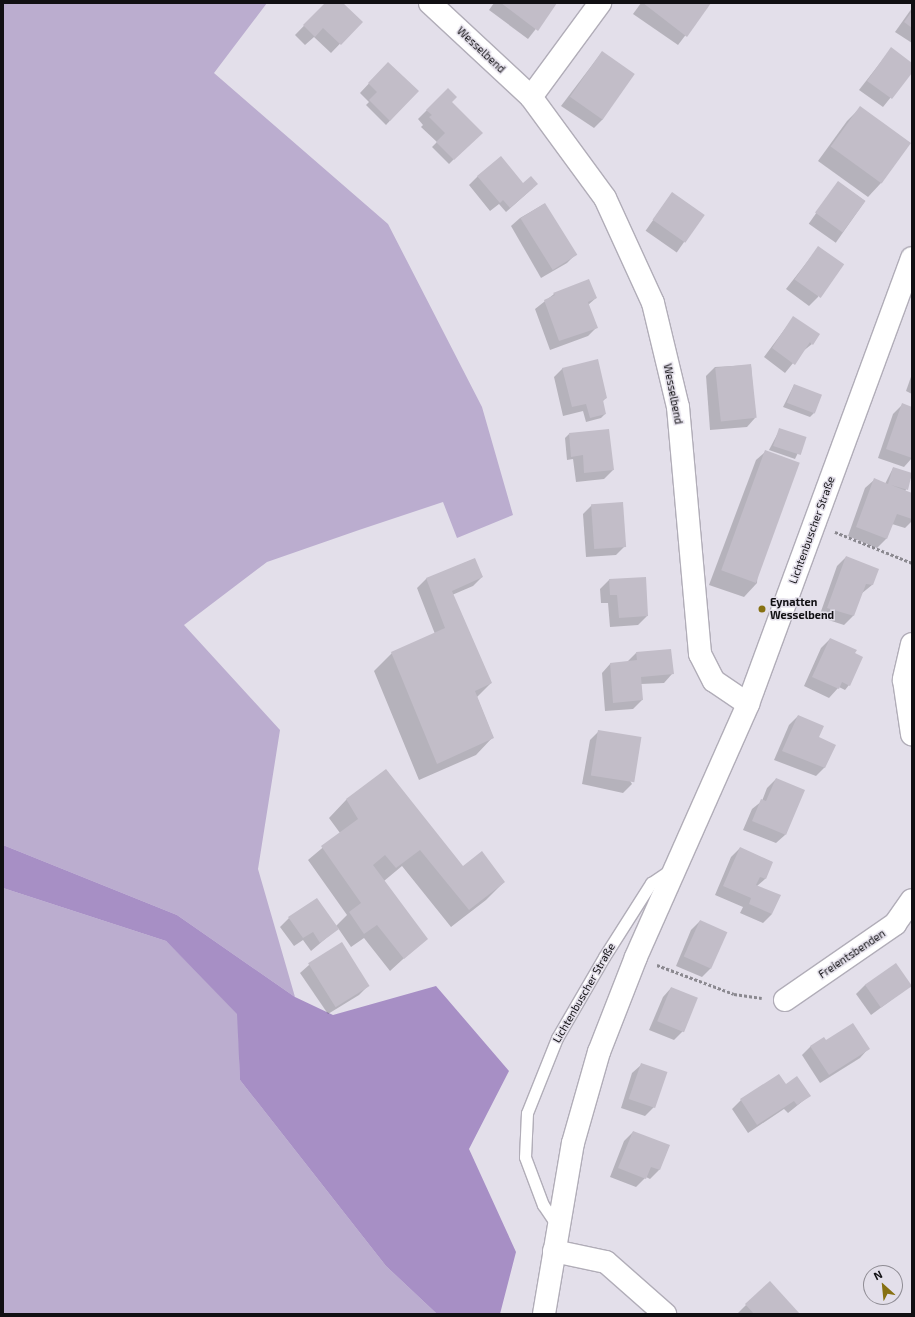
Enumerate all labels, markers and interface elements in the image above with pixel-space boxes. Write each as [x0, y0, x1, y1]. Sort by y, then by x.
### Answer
street label: Wesselbend [454, 24, 508, 76]
street label: Wesselbend [661, 363, 685, 425]
street label: Lichtenbuscher Straße [786, 474, 838, 586]
place label: Eynatten Wesselbend [770, 596, 834, 622]
marker: Eynatten Wesselbend [757, 604, 767, 614]
street label: Freientsbenden [816, 927, 888, 981]
street label: Lichtenbuscher Straße [550, 941, 618, 1045]
north arrow [863, 1265, 903, 1305]
text: N [871, 1267, 884, 1282]

